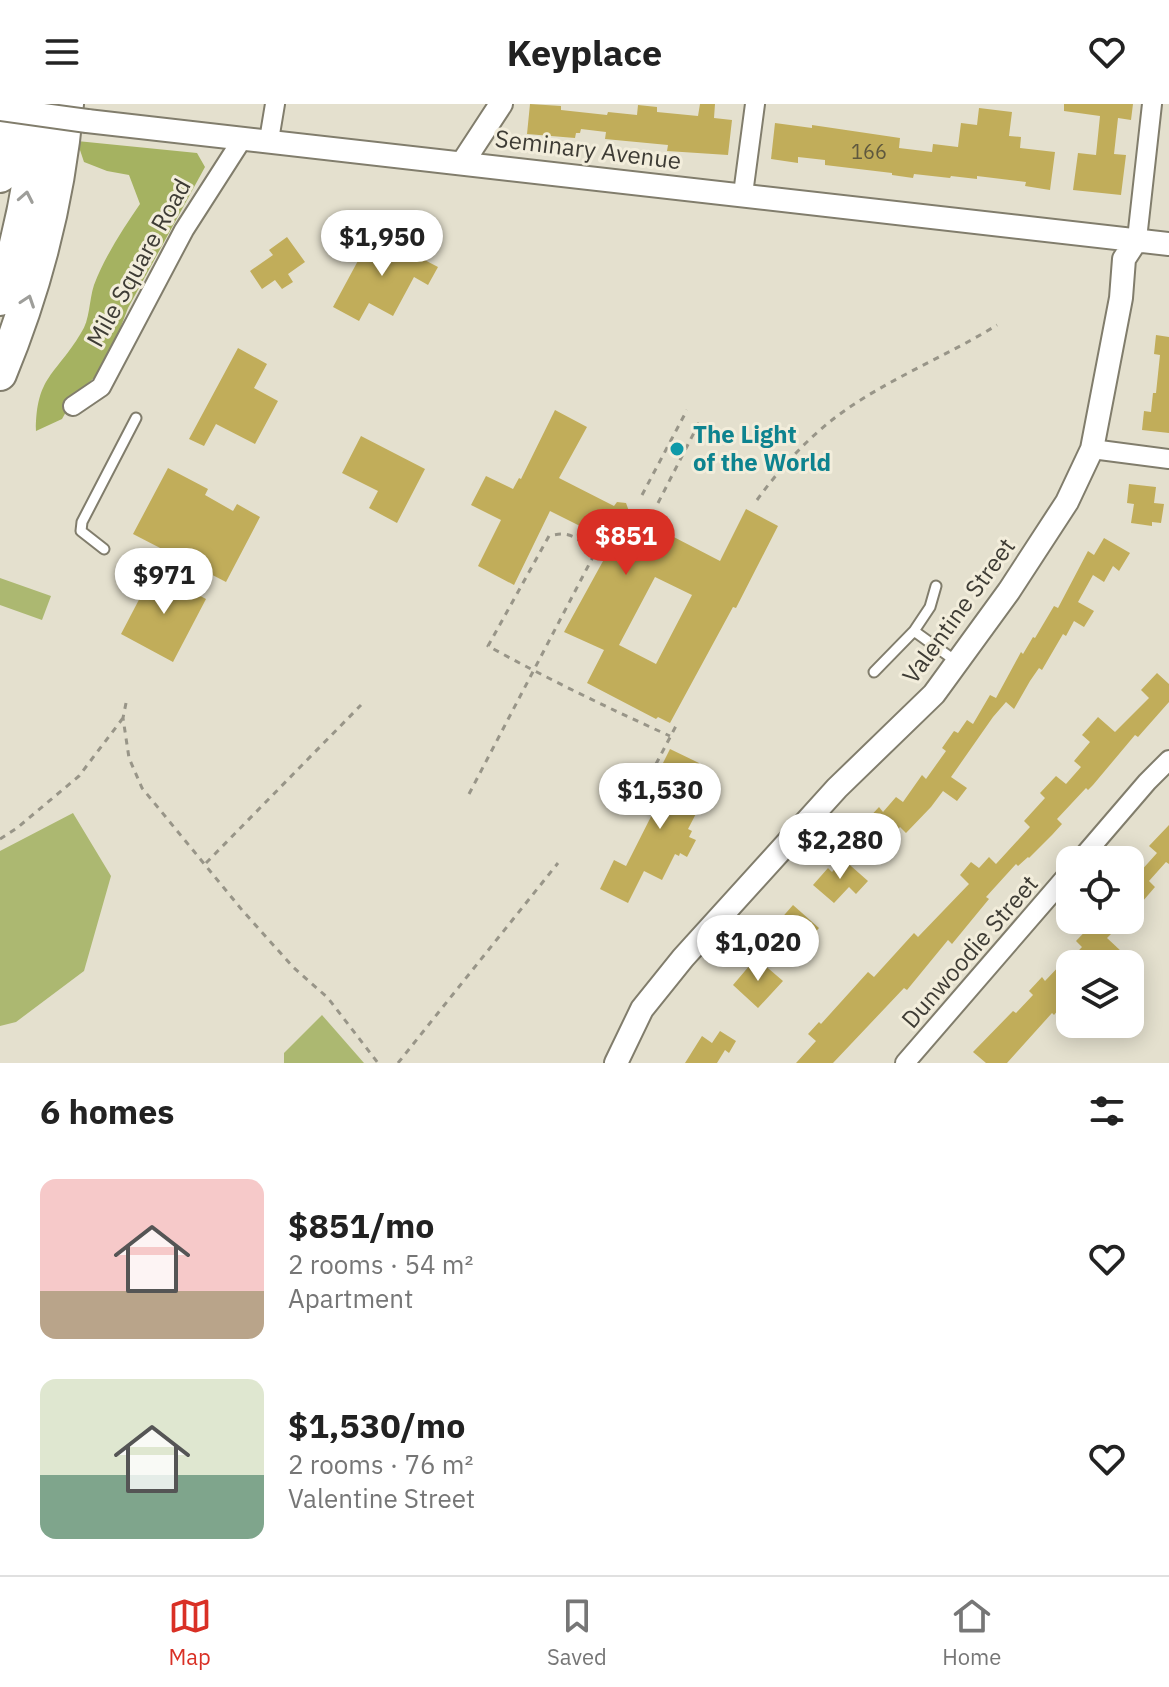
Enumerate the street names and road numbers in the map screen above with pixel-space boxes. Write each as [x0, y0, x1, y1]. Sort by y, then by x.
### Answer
street label: Seminary Avenue [493, 122, 683, 176]
street label: Mile Square Road [79, 173, 198, 352]
street label: Valentine Street [894, 531, 1022, 690]
street label: Dunwoodie Street [894, 868, 1045, 1035]

